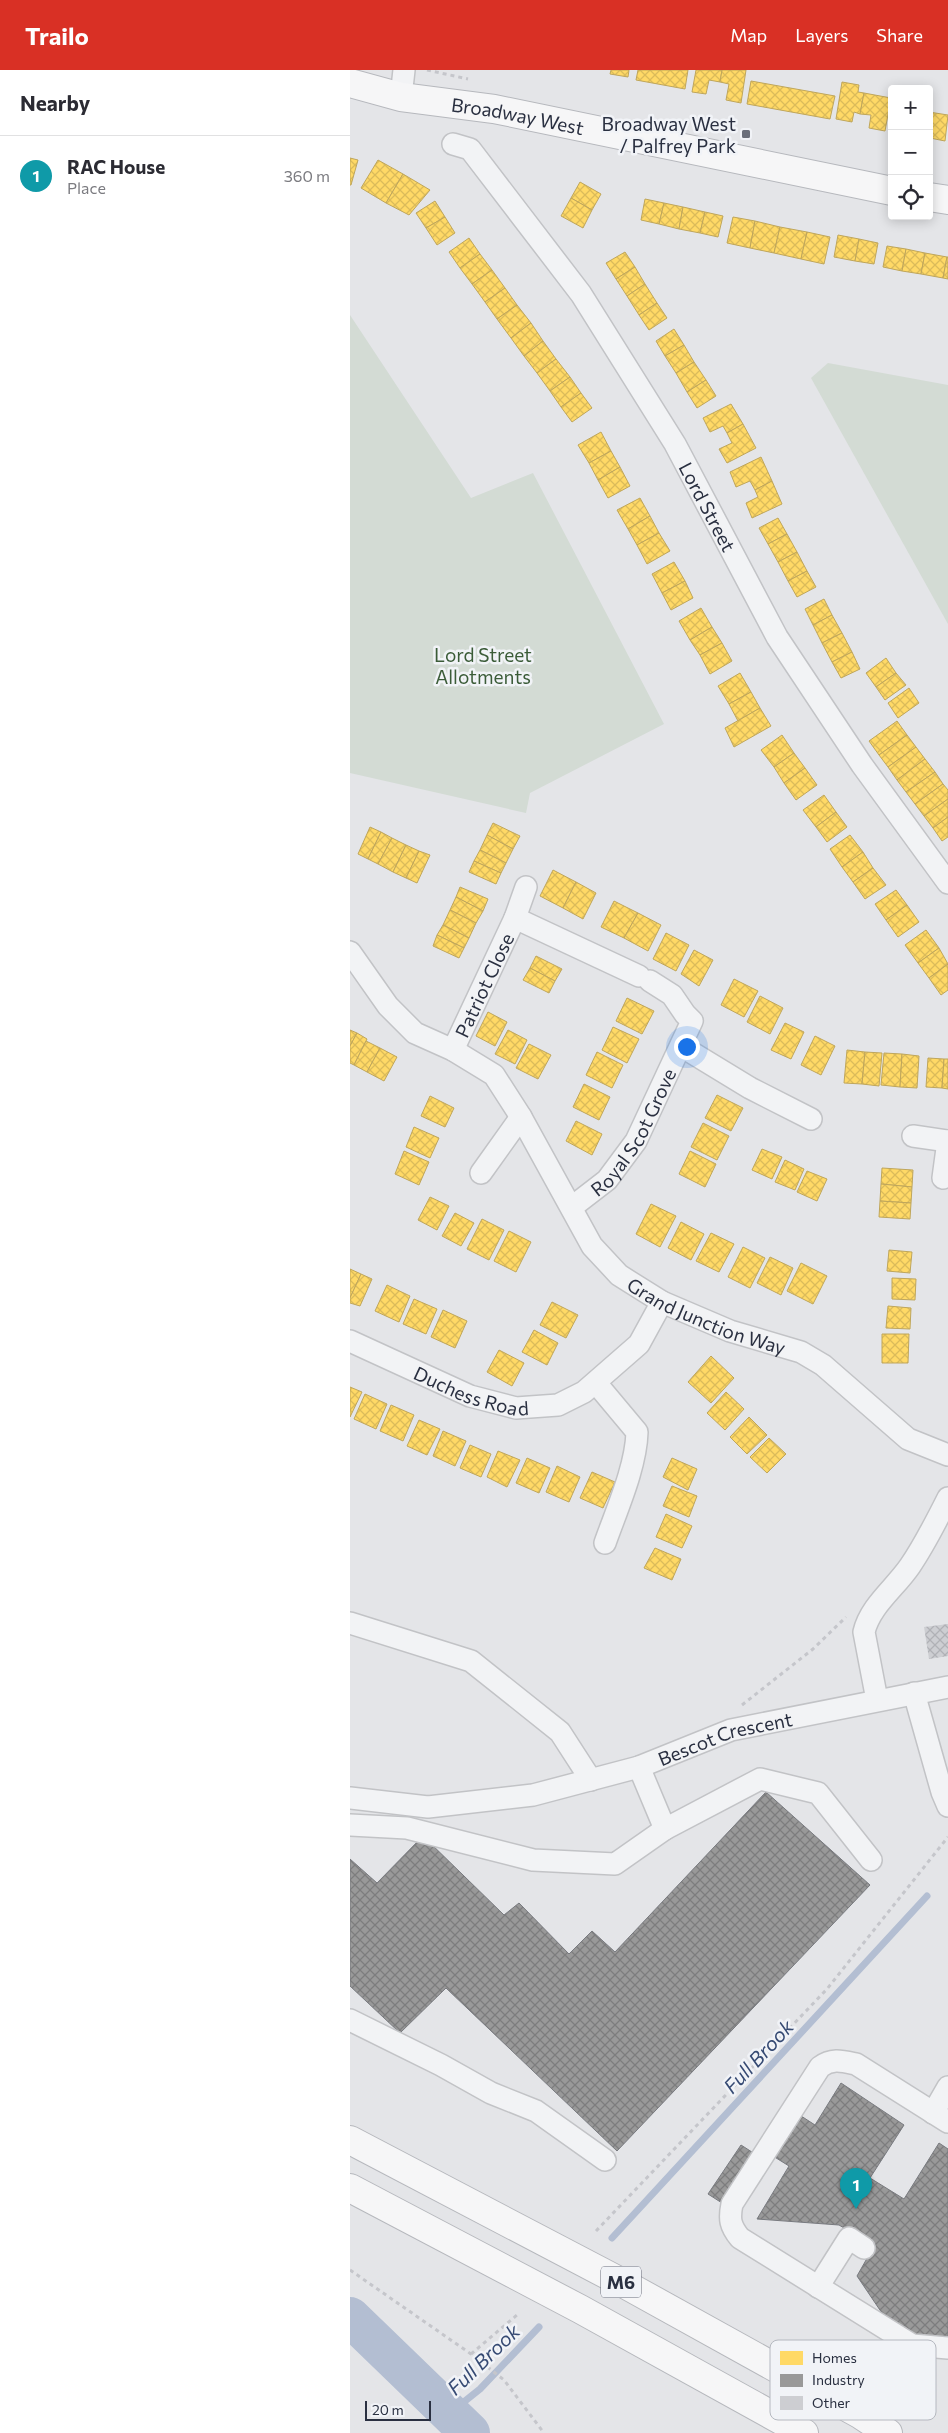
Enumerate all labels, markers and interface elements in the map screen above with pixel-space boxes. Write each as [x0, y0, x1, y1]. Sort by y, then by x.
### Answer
text: Trailo [25, 21, 89, 50]
text: Map [730, 24, 767, 46]
text: Layers [795, 24, 848, 46]
text: Share [876, 24, 923, 46]
map controls [888, 85, 933, 220]
button: + [888, 85, 933, 130]
text: Nearby [20, 90, 90, 115]
street label: Broadway West [450, 92, 586, 139]
place label: Broadway West / Palfrey Park [602, 112, 736, 157]
marker: Broadway West / Palfrey Park [740, 128, 752, 140]
button: − [888, 130, 933, 175]
text: RAC House [67, 155, 165, 178]
text: 1 [32, 166, 40, 185]
text: 360 m [284, 166, 330, 185]
button: locate [888, 175, 933, 220]
text: Place [67, 178, 106, 197]
street label: Lord Street [675, 458, 741, 555]
park label: Lord Street Allotments [434, 643, 532, 688]
street label: Patriot Close [449, 929, 518, 1041]
your location [674, 1034, 700, 1060]
street label: Royal Scot Grove [586, 1064, 680, 1200]
street label: Grand Junction Way [623, 1272, 789, 1358]
street label: Duchess Road [411, 1360, 529, 1420]
street label: Bescot Crescent [654, 1707, 794, 1770]
water label: Full Brook [718, 2013, 799, 2098]
pin: 1 [840, 2168, 872, 2209]
road number: M6 [601, 2266, 641, 2298]
water label: Full Brook [442, 2318, 525, 2399]
legend [770, 2340, 936, 2420]
text: Homes [812, 2349, 857, 2366]
text: Industry [812, 2371, 865, 2388]
text: Other [812, 2394, 851, 2411]
scale bar [365, 2398, 431, 2421]
text: 20 m [372, 2401, 404, 2418]

